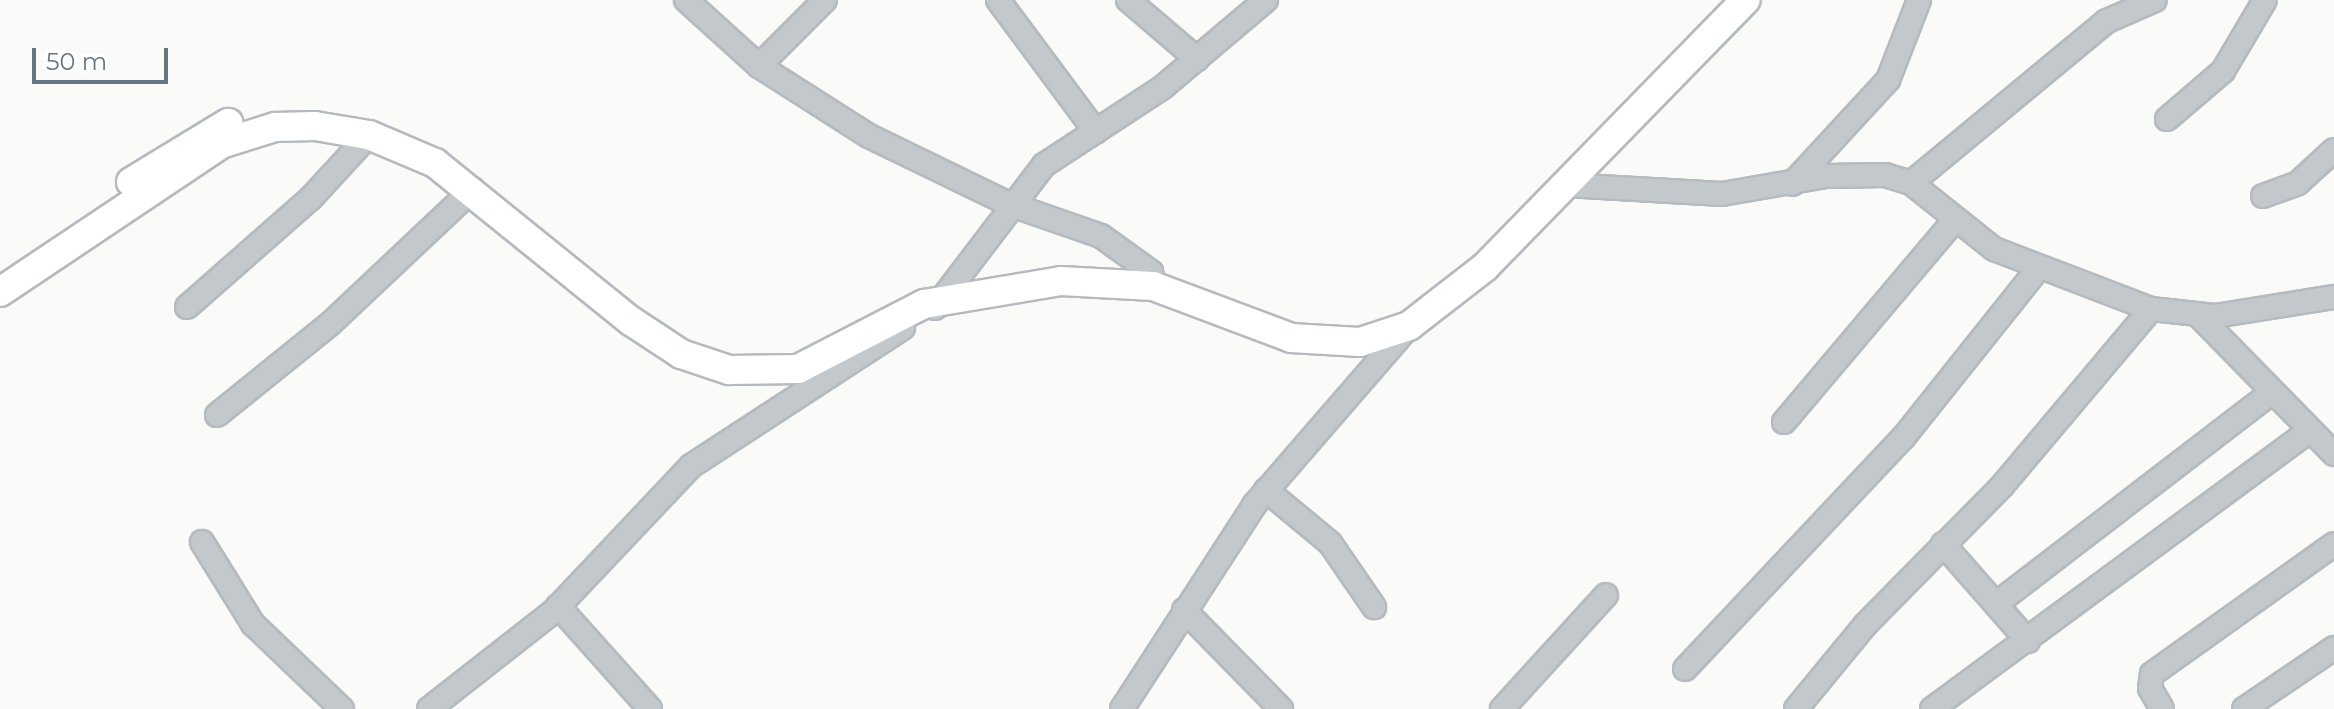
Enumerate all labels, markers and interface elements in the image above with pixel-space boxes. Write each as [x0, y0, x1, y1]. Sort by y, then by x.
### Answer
scale bar [36, 32, 172, 82]
text: 50 m [46, 47, 107, 76]

